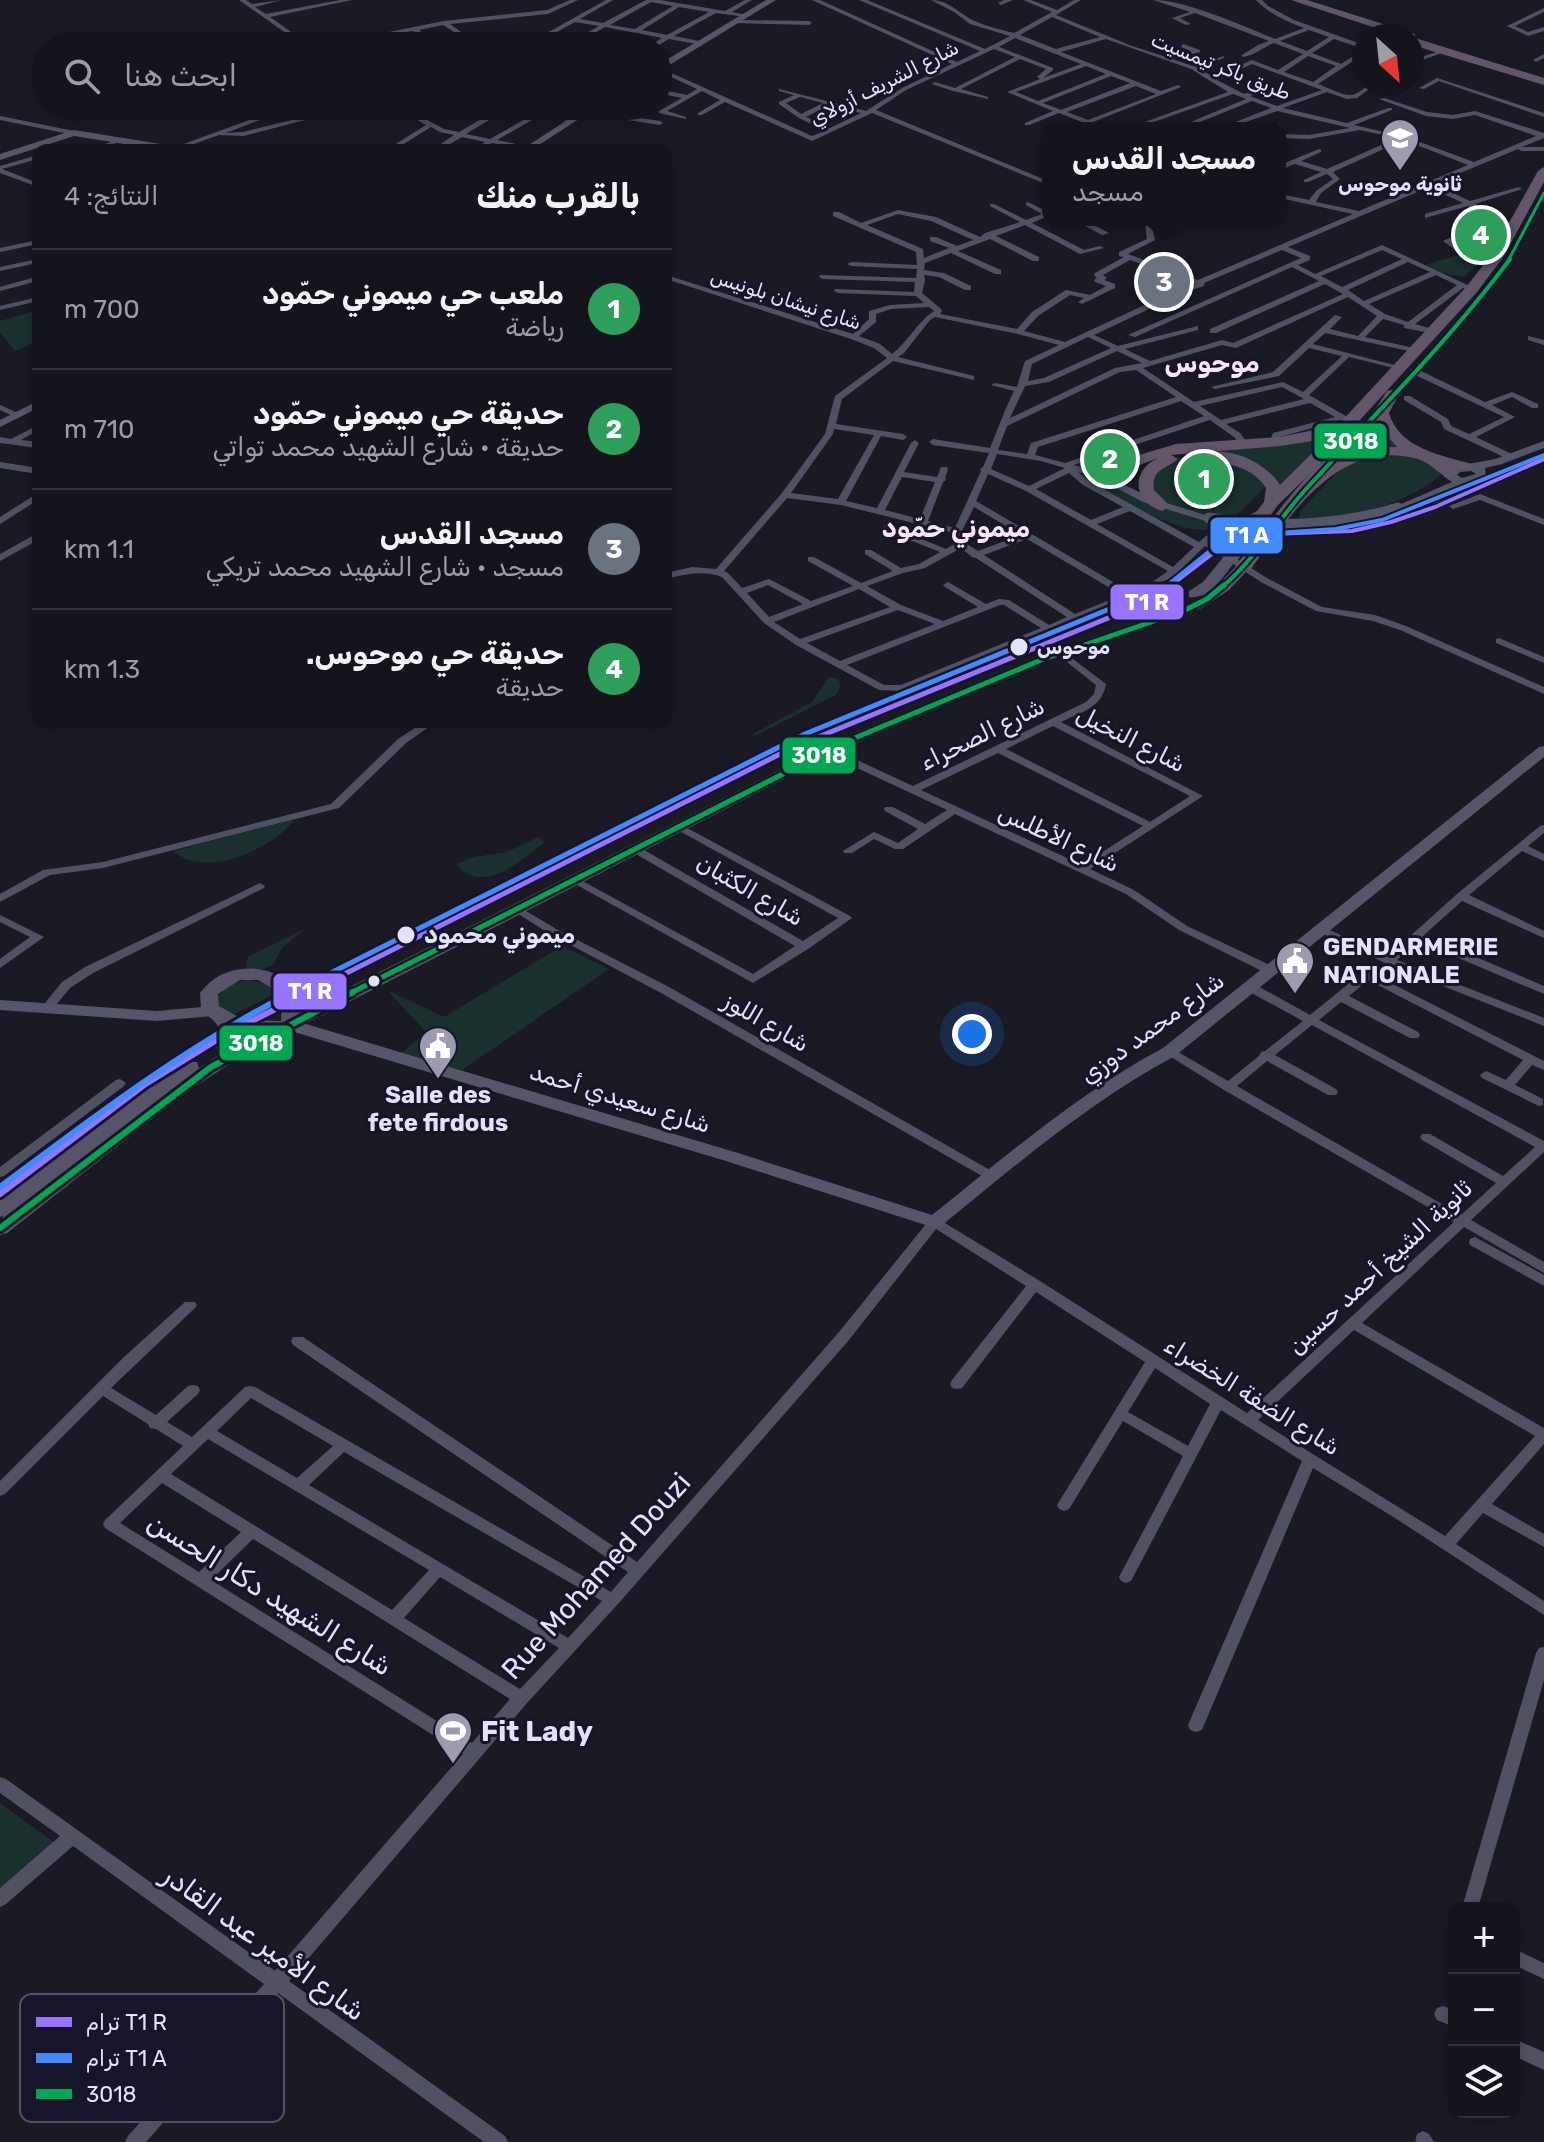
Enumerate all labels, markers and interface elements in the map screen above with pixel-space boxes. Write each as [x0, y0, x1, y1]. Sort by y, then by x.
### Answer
north arrow [1352, 24, 1424, 96]
street label: طريق باكر تيمسيت [1148, 27, 1294, 105]
search box [32, 32, 672, 120]
street label: شارع الشريف أزولاي [805, 35, 964, 133]
icon: search [60, 54, 104, 98]
text: ابحث هنا [124, 58, 237, 94]
school or university icon: ثانوية موحوس [1379, 117, 1421, 172]
popup [1042, 122, 1286, 226]
text: مسجد القدس [1072, 141, 1256, 177]
place label: ثانوية موحوس [1338, 172, 1462, 196]
text: بالقرب منك [476, 176, 640, 217]
text: مسجد [1072, 177, 1144, 208]
text: النتائج: 4 [64, 181, 159, 212]
pin: 4 [1455, 205, 1507, 265]
pin: 3 [1138, 252, 1190, 312]
street label: شارع نيشان بلونيس [707, 263, 864, 337]
text: ملعب حي ميموني حمّود [262, 276, 564, 312]
text: 700 m [64, 294, 140, 325]
text: 1 [608, 294, 620, 325]
text: رياضة [505, 312, 564, 343]
district label: موحوس [1164, 348, 1260, 379]
text: حديقة حي ميموني حمّود [253, 396, 564, 432]
text: 710 m [64, 414, 134, 445]
text: 2 [606, 414, 622, 445]
line badge: 3018 [1313, 422, 1388, 460]
text: 3018 [1323, 428, 1379, 455]
pin: 2 [1084, 429, 1136, 489]
text: حديقة · شارع الشهيد محمد تواتي [213, 432, 564, 463]
pin: 1 [1178, 449, 1230, 509]
district label: ميموني حمّود [882, 513, 1030, 548]
text: مسجد القدس [380, 516, 564, 552]
line badge: T1 A [1209, 516, 1284, 555]
text: T1 A [1225, 522, 1270, 549]
text: 1.1 km [64, 534, 134, 565]
text: 3 [605, 534, 623, 565]
text: مسجد · شارع الشهيد محمد تريكي [206, 552, 564, 583]
line badge: T1 R [1109, 583, 1185, 621]
text: T1 R [1125, 589, 1169, 616]
place label: موحوس [1037, 635, 1110, 659]
text: حديقة حي موحوس. [306, 636, 564, 672]
marker: موحوس [1008, 636, 1030, 658]
text: 1.3 km [64, 654, 140, 685]
text: 4 [605, 654, 623, 685]
text: حديقة [496, 672, 564, 703]
street label: شارع الصحراء [915, 692, 1050, 778]
street label: شارع النخيل [1071, 700, 1190, 780]
line badge: 3018 [781, 736, 857, 775]
text: 3018 [791, 742, 847, 769]
street label: شارع الأطلس [993, 798, 1124, 880]
street label: شارع الكثبان [690, 848, 809, 934]
place label: ميموني محمود [424, 921, 575, 954]
marker: ميموني محمود [395, 924, 417, 946]
place label: GENDARMERIE NATIONALE [1323, 933, 1498, 989]
public building icon: GENDARMERIE NATIONALE [1274, 940, 1316, 995]
street label: شارع محمد دوزي [1074, 966, 1231, 1092]
line badge: T1 R [272, 972, 348, 1011]
unlabelled marker [366, 973, 382, 989]
text: T1 R [288, 978, 332, 1005]
street label: شارع اللوز [715, 985, 814, 1060]
your location [952, 1014, 992, 1054]
line badge: 3018 [218, 1024, 294, 1062]
public building icon: Salle des fete firdous [417, 1025, 459, 1080]
text: 3018 [228, 1030, 284, 1057]
street label: شارع سعيدي أحمد [525, 1057, 714, 1142]
place label: Salle des fete firdous [368, 1081, 508, 1137]
street label: ثانوية الشيخ أحمد حسين [1282, 1174, 1480, 1362]
street label: شارع الضفة الخضراء [1158, 1331, 1345, 1463]
street label: Rue Mohamed Douzi [495, 1466, 697, 1686]
street label: شارع الشهيد دكار الحسن [140, 1505, 399, 1685]
sports icon: Fit Lady [432, 1710, 474, 1765]
place label: Fit Lady [481, 1715, 593, 1748]
street label: شارع الأمير عبد القادر [153, 1857, 372, 2030]
map controls [1448, 1902, 1520, 2118]
button: + [1448, 1902, 1520, 1974]
button: − [1448, 1974, 1520, 2046]
legend [20, 1994, 284, 2122]
text: ترام T1 R [86, 2009, 167, 2037]
text: ترام T1 A [86, 2045, 167, 2073]
button: layers [1448, 2046, 1520, 2118]
text: 3018 [86, 2081, 137, 2108]

